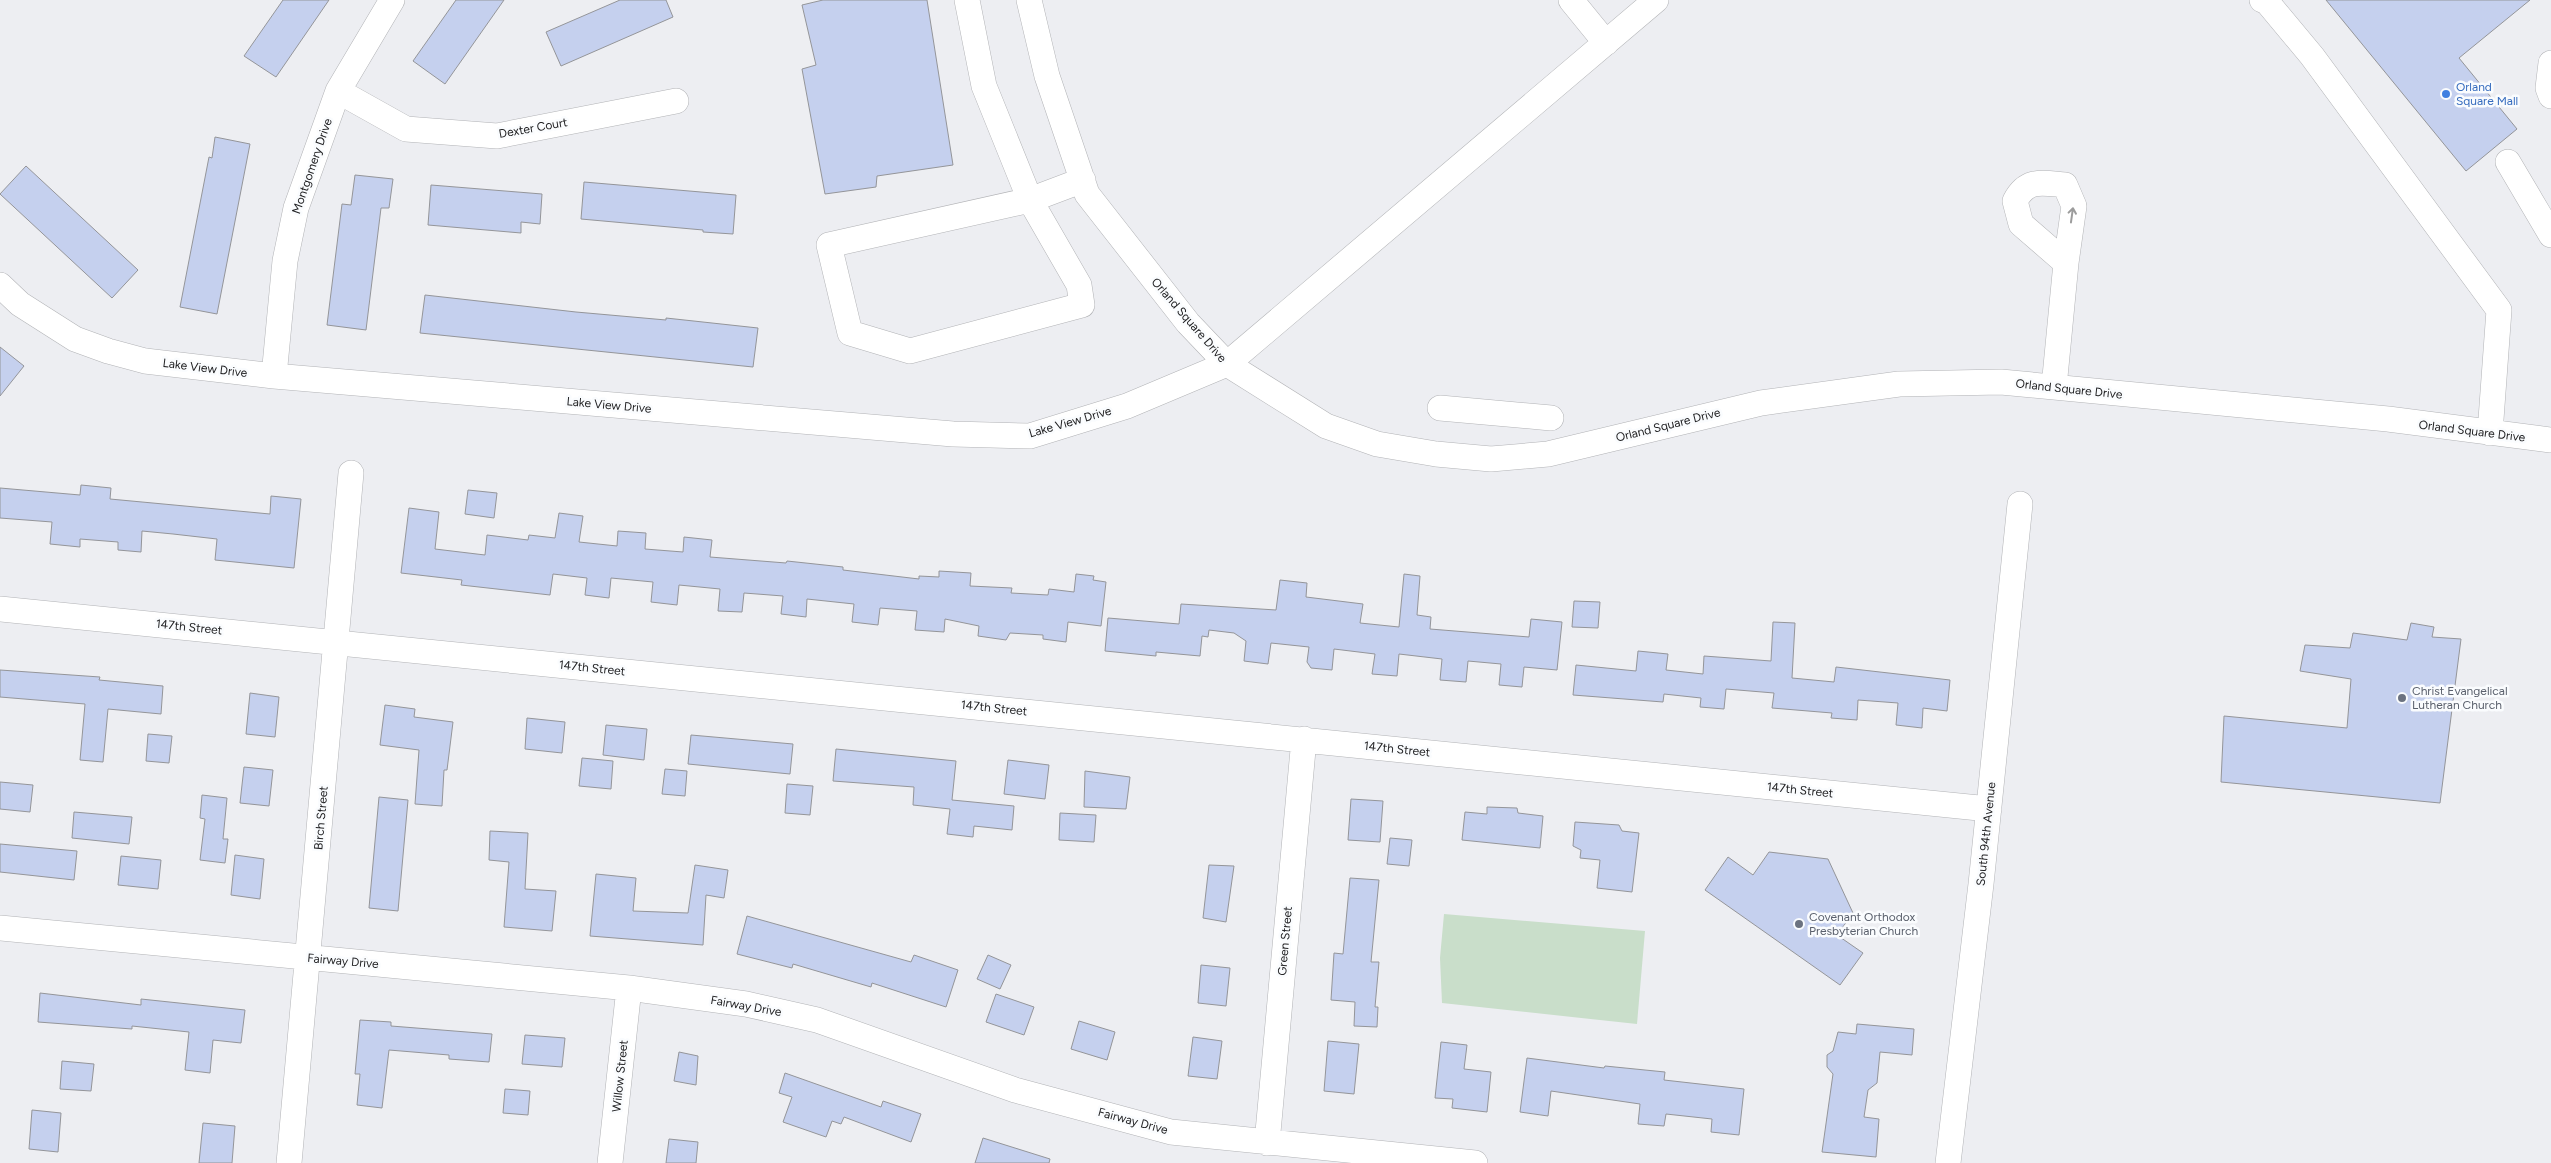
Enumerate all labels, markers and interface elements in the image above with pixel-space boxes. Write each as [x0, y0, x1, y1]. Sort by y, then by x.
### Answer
place label: Orland Square Mall [2456, 80, 2518, 108]
marker: Orland Square Mall [2440, 88, 2452, 100]
street label: Dexter Court [498, 115, 569, 141]
street label: Montgomery Drive [289, 116, 335, 216]
one-way arrow [2068, 207, 2078, 223]
street label: Orland Square Drive [1149, 275, 1230, 365]
street label: Lake View Drive [162, 356, 249, 380]
street label: Orland Square Drive [2015, 376, 2124, 402]
street label: Lake View Drive [566, 394, 652, 416]
street label: Lake View Drive [1027, 403, 1113, 440]
street label: Orland Square Drive [1614, 405, 1722, 445]
street label: Orland Square Drive [2418, 418, 2527, 445]
street label: 147th Street [155, 617, 223, 637]
street label: 147th Street [558, 658, 626, 678]
place label: Christ Evangelical Lutheran Church [2412, 684, 2508, 712]
marker: Christ Evangelical Lutheran Church [2396, 692, 2408, 704]
street label: 147th Street [960, 698, 1028, 718]
street label: 147th Street [1363, 739, 1431, 759]
street label: 147th Street [1766, 780, 1834, 800]
street label: South 94th Avenue [1974, 781, 1998, 887]
street label: Birch Street [311, 785, 331, 850]
street label: Green Street [1275, 905, 1295, 976]
place label: Covenant Orthodox Presbyterian Church [1809, 910, 1919, 938]
marker: Covenant Orthodox Presbyterian Church [1793, 918, 1805, 930]
street label: Fairway Drive [307, 951, 380, 971]
street label: Fairway Drive [709, 993, 783, 1019]
street label: Willow Street [609, 1039, 631, 1113]
street label: Fairway Drive [1097, 1105, 1170, 1137]

